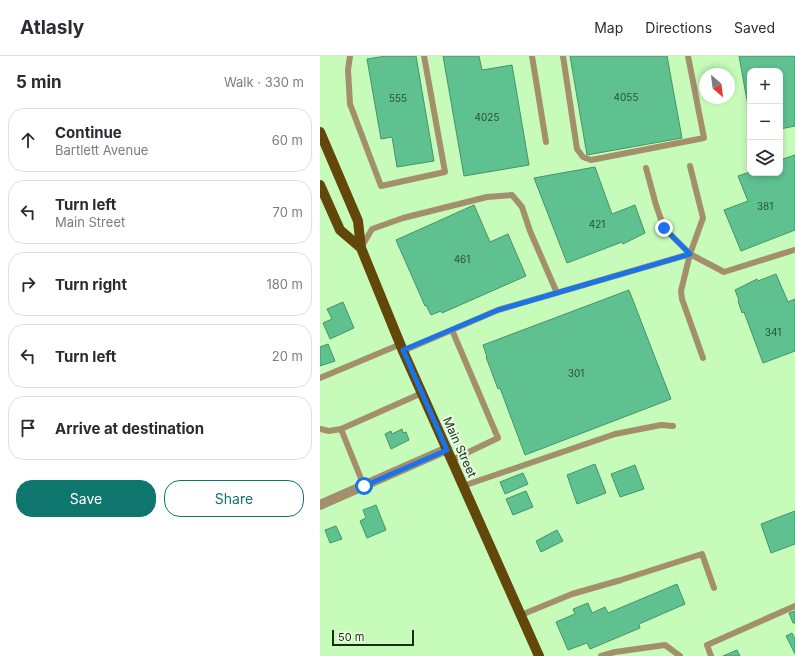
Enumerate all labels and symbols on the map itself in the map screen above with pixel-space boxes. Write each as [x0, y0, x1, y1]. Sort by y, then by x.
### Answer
north arrow [699, 68, 735, 104]
house number: 4055 [614, 91, 638, 103]
house number: 555 [389, 92, 407, 104]
house number: 4025 [475, 111, 499, 123]
house number: 381 [757, 200, 773, 212]
house number: 421 [589, 218, 605, 230]
route end [655, 219, 673, 237]
house number: 461 [454, 253, 470, 265]
house number: 341 [765, 326, 781, 338]
house number: 301 [568, 367, 584, 379]
street label: Main Street [440, 414, 480, 480]
route start [355, 477, 373, 495]
scale bar [332, 628, 414, 647]

